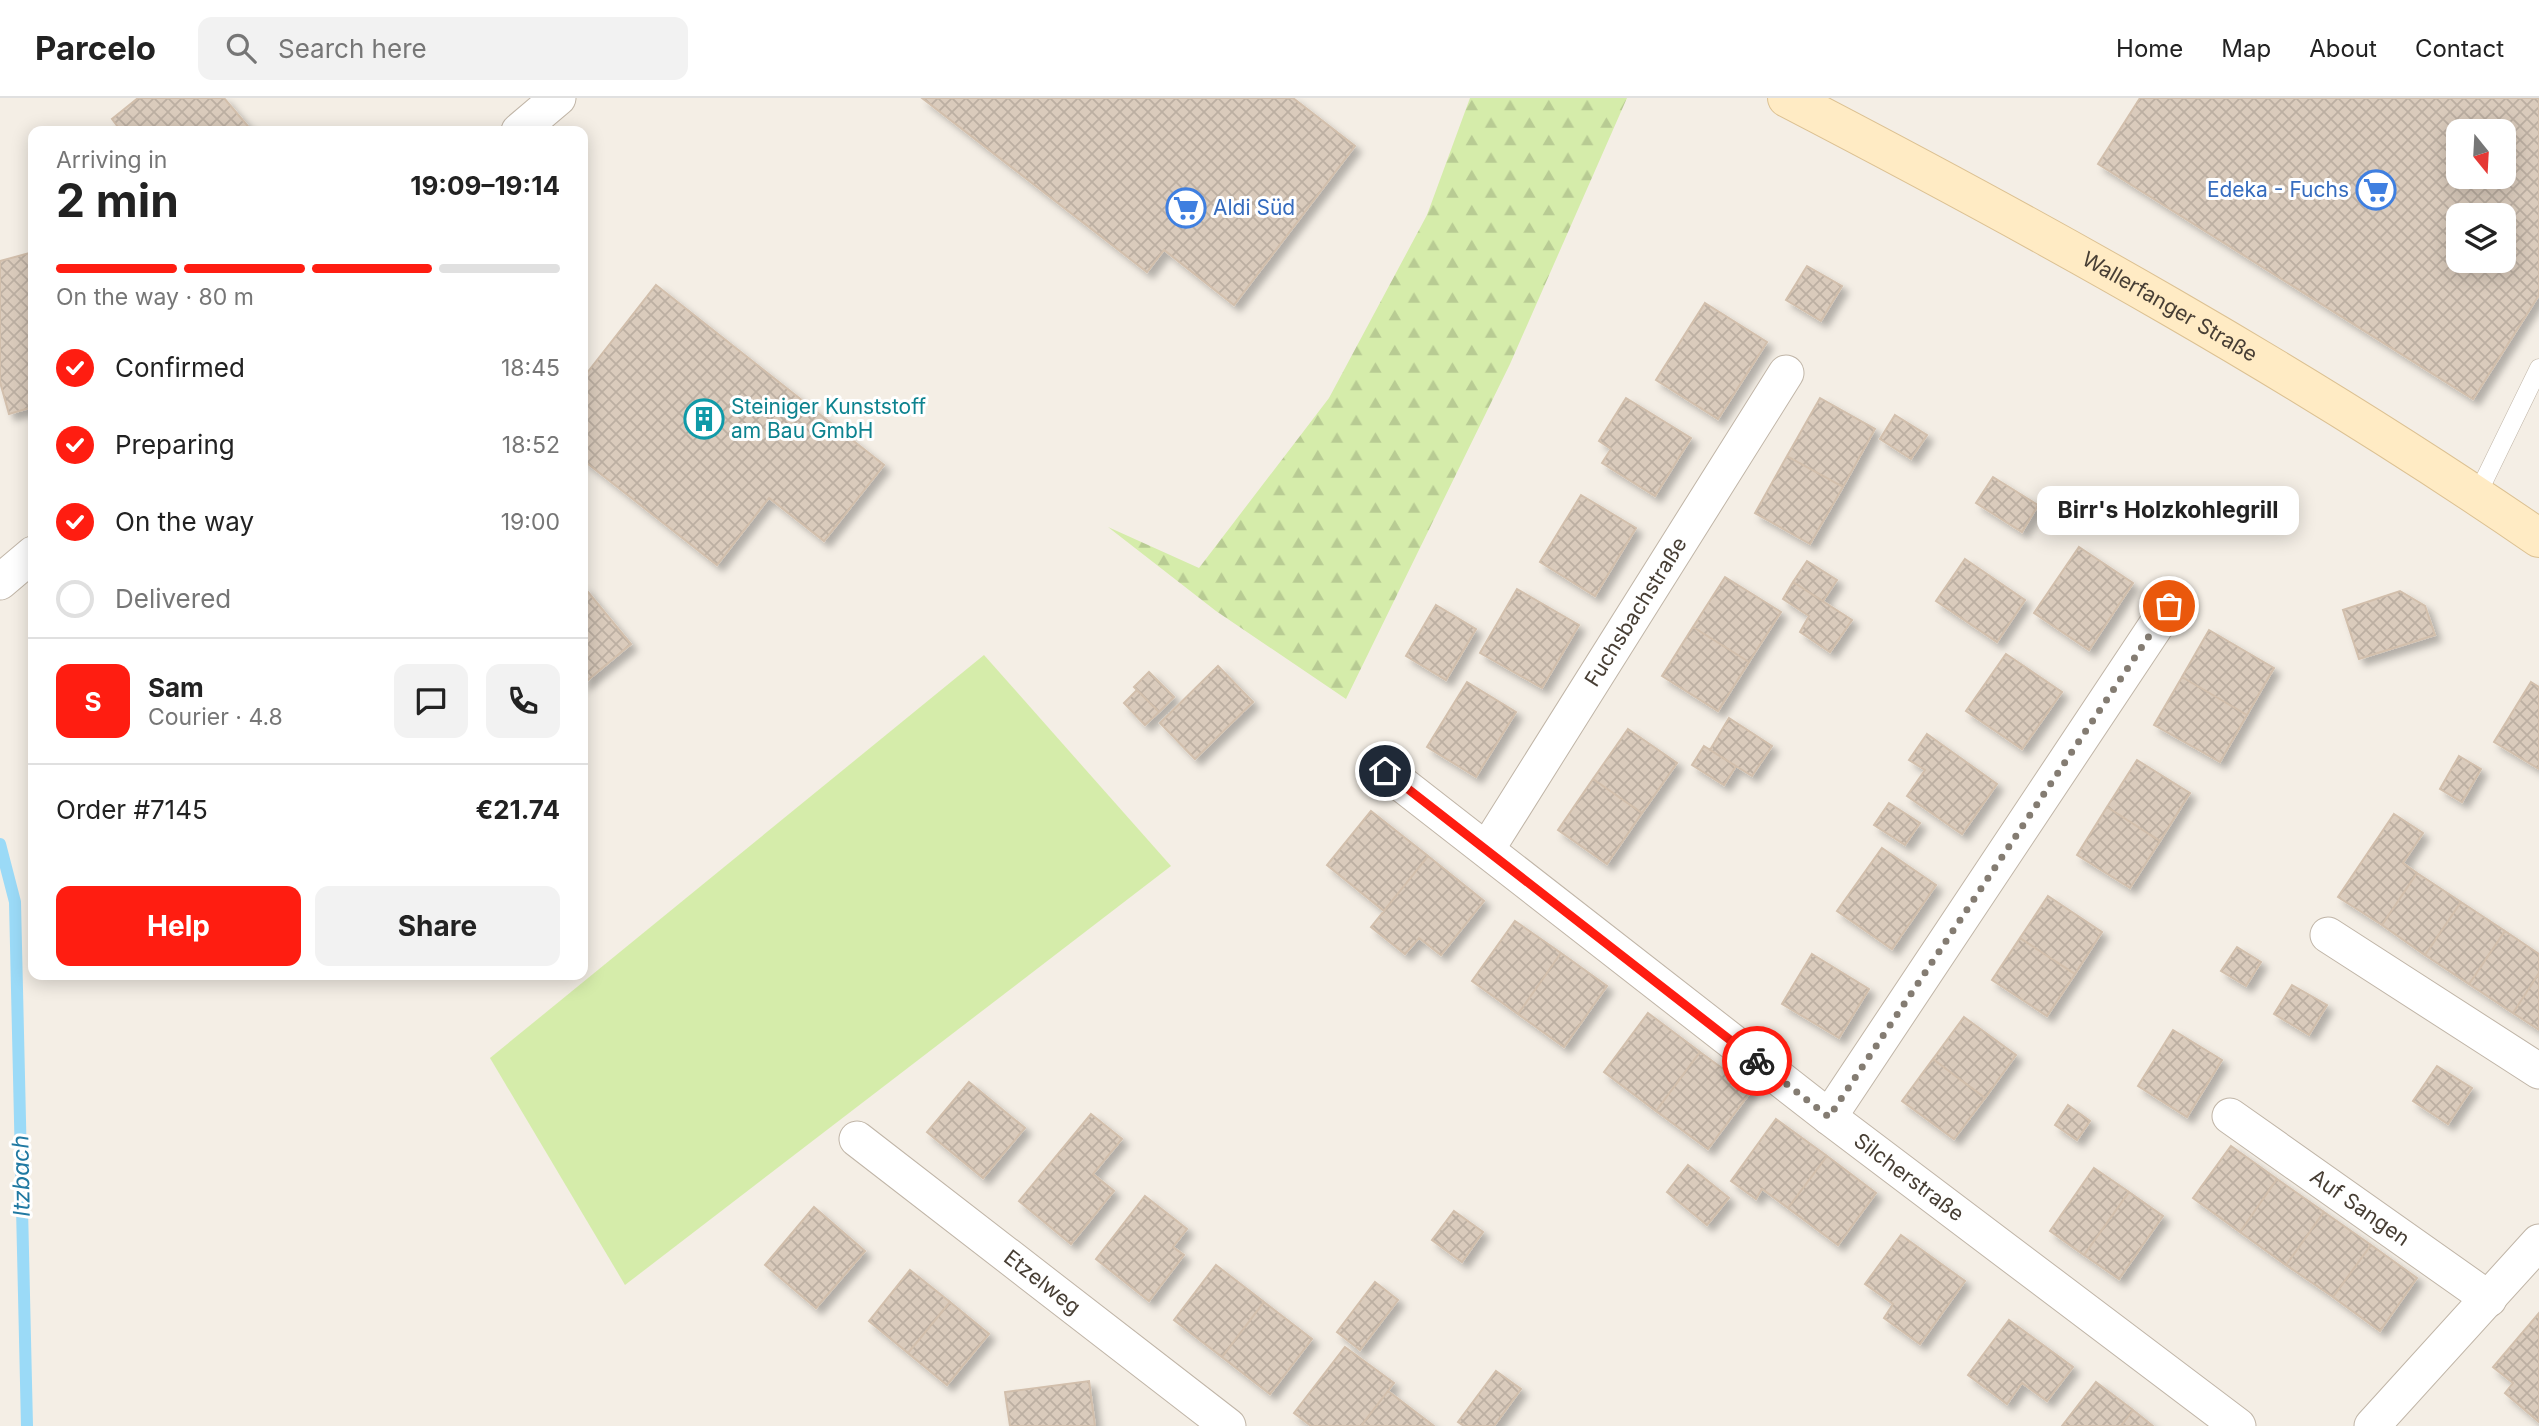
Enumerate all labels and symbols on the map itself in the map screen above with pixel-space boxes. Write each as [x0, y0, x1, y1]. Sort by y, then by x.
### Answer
north arrow [2446, 119, 2516, 189]
supermarket icon: Edeka - Fuchs [2355, 169, 2397, 211]
place label: Edeka - Fuchs [2207, 177, 2349, 202]
supermarket icon: Aldi Süd [1165, 187, 1207, 229]
place label: Aldi Süd [1213, 195, 1295, 220]
street label: Wallerfanger Straße [2078, 246, 2262, 367]
place label: Steiniger Kunststoff am Bau GmbH [731, 394, 926, 443]
building icon: Steiniger Kunststoff am Bau GmbH [683, 398, 725, 440]
callout: Birr's Holzkohlegrill [2038, 487, 2300, 536]
street label: Fuchsbachstraße [1579, 532, 1692, 691]
pin [2139, 576, 2199, 636]
pin [1355, 741, 1415, 801]
courier [1722, 1026, 1792, 1096]
street label: Silcherstraße [1849, 1127, 1969, 1226]
water label: Itzbach [6, 1135, 36, 1217]
street label: Auf Sangen [2306, 1164, 2415, 1251]
street label: Etzelweg [999, 1244, 1086, 1319]

